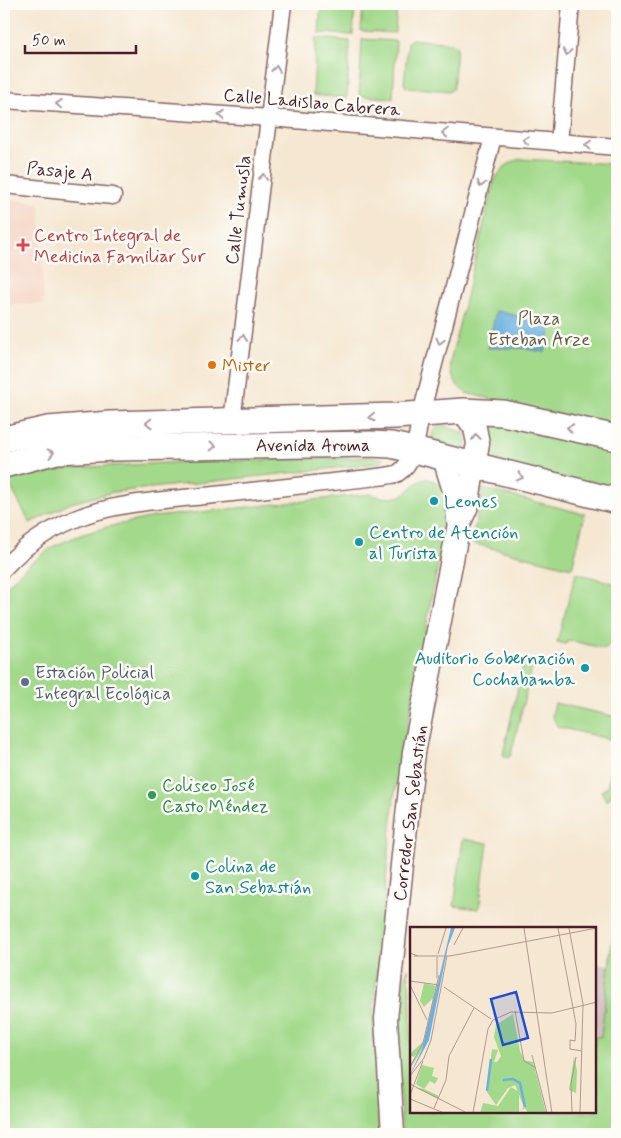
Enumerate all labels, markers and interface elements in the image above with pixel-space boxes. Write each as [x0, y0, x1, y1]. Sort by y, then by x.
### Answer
scale bar [25, 22, 136, 54]
text: 50 m [32, 31, 66, 51]
one-way arrow [562, 49, 573, 57]
one-way arrow [270, 65, 281, 73]
street label: Calle Ladislao Cabrera [222, 83, 402, 123]
one-way arrow [55, 99, 63, 110]
one-way arrow [217, 109, 225, 120]
one-way arrow [440, 127, 448, 138]
one-way arrow [522, 135, 530, 146]
one-way arrow [584, 139, 592, 150]
street label: Calle Tumusla [220, 154, 258, 266]
street label: Pasaje A [26, 157, 94, 187]
one-way arrow [257, 173, 268, 181]
one-way arrow [476, 180, 487, 189]
place label: Centro Integral de Medicina Familiar Sur [34, 224, 206, 269]
marker: Centro Integral de Medicina Familiar Sur [16, 238, 30, 252]
park label: Plaza Esteban Arze [488, 307, 590, 352]
one-way arrow [237, 334, 248, 342]
one-way arrow [435, 337, 446, 346]
place label: Mister [222, 354, 271, 378]
marker: Mister [206, 359, 218, 371]
one-way arrow [368, 412, 376, 422]
one-way arrow [144, 418, 152, 428]
one-way arrow [565, 423, 574, 434]
one-way arrow [471, 432, 482, 440]
street label: Avenida Aroma [256, 434, 370, 458]
one-way arrow [210, 441, 217, 451]
one-way arrow [47, 448, 56, 459]
one-way arrow [516, 471, 525, 482]
place label: Leones [444, 490, 497, 514]
marker: Leones [428, 495, 440, 507]
place label: Centro de Atención al Turista [369, 521, 518, 566]
marker: Centro de Atención al Turista [353, 536, 365, 548]
place label: Auditorio Gobernación Cochabamba [415, 647, 575, 692]
place label: Estación Policial Integral Ecológica [35, 661, 171, 707]
marker: Auditorio Gobernación Cochabamba [579, 662, 591, 674]
marker: Estación Policial Integral Ecológica [19, 676, 31, 688]
street label: Corredor San Sebastián [388, 724, 434, 903]
place label: Coliseo José Casto Méndez [162, 774, 268, 819]
marker: Coliseo José Casto Méndez [146, 789, 158, 801]
place label: Colina de San Sebastián [205, 855, 311, 900]
marker: Colina de San Sebastián [189, 870, 201, 882]
inset map [410, 927, 596, 1113]

